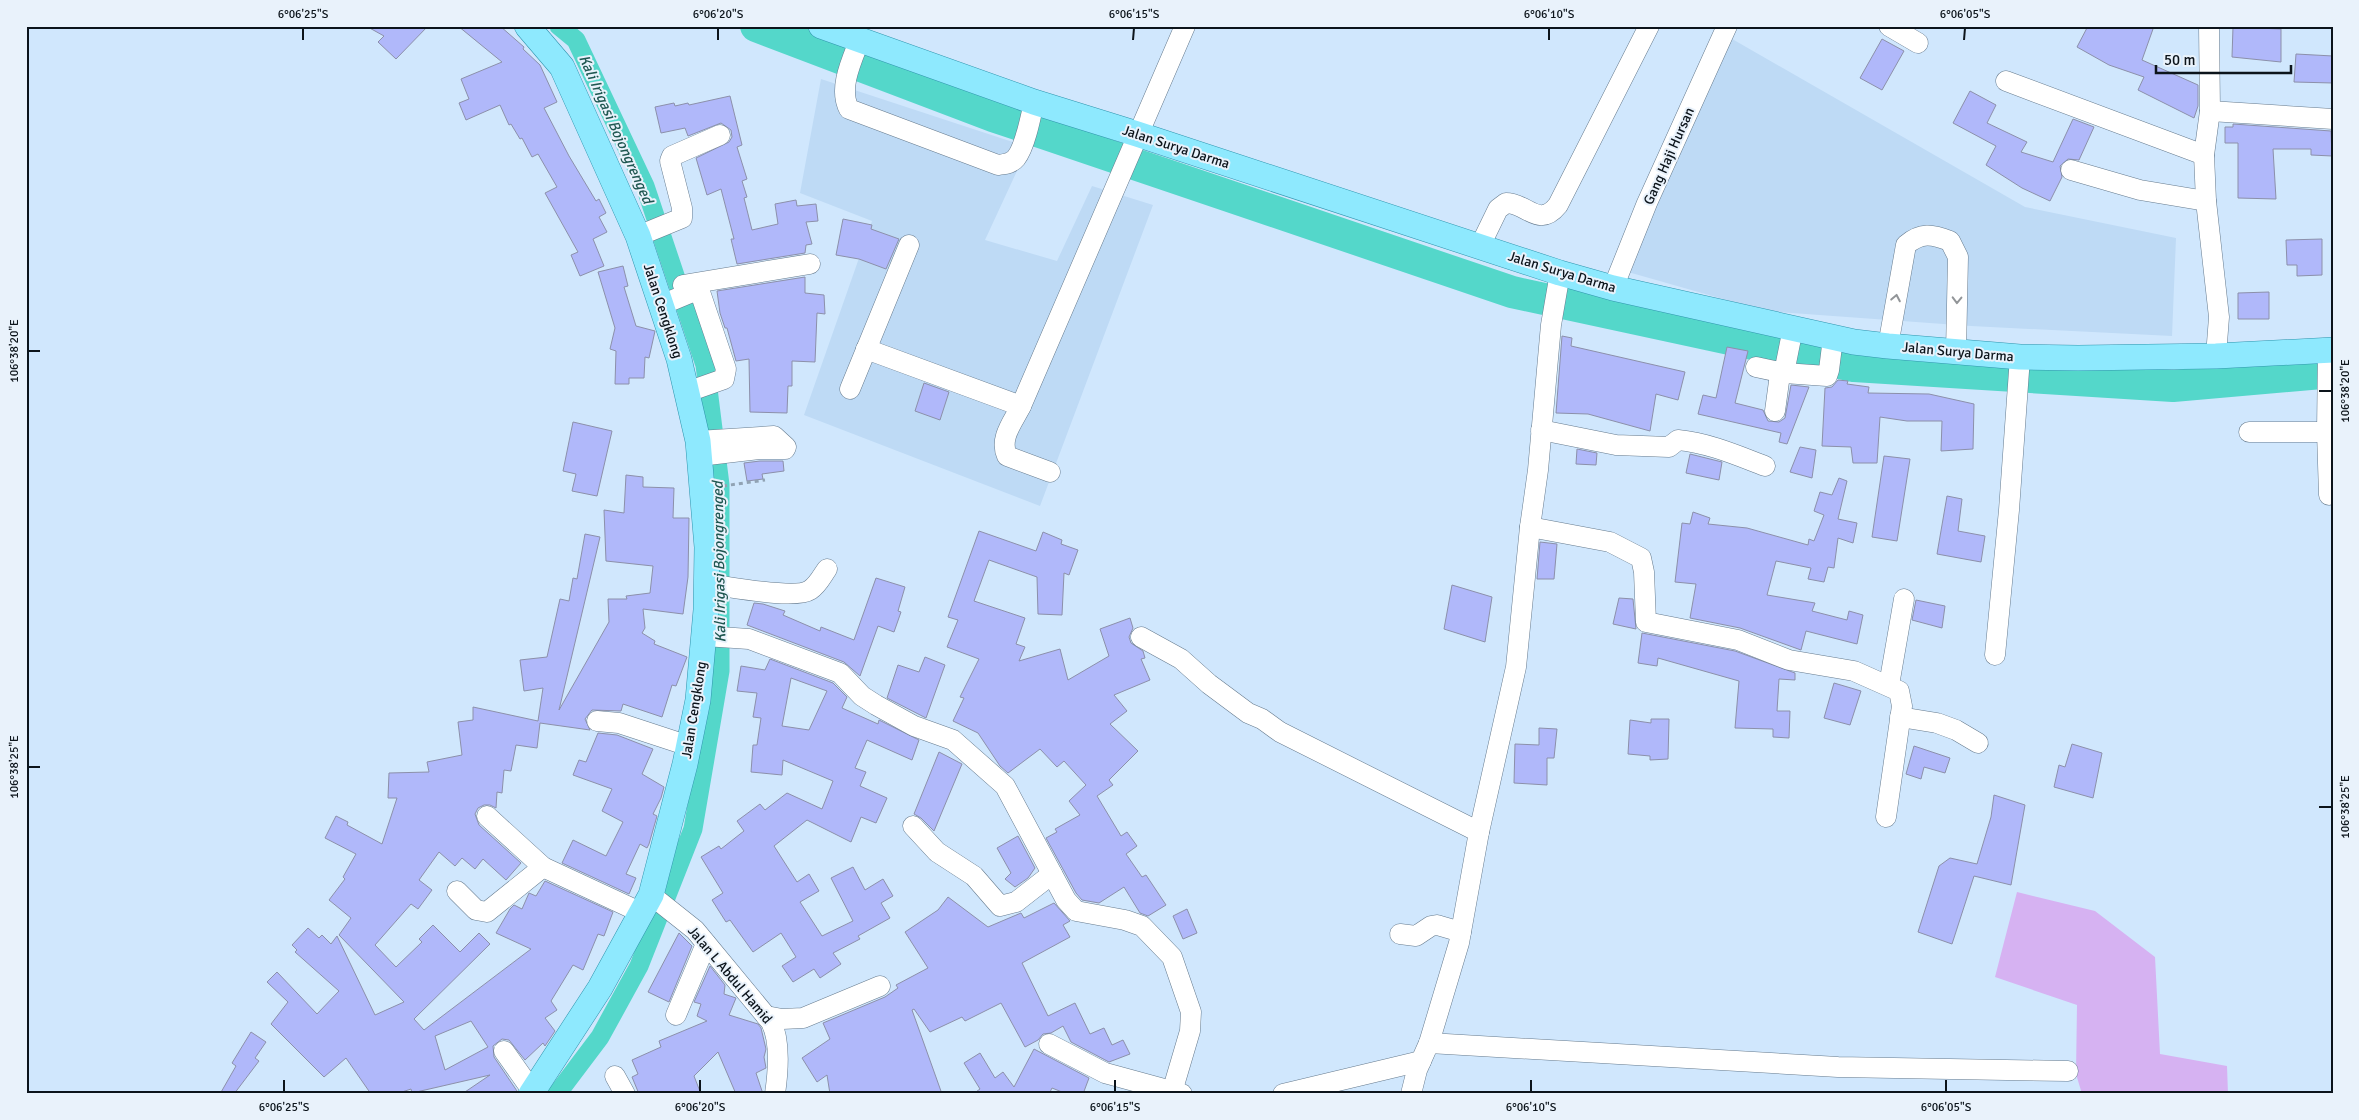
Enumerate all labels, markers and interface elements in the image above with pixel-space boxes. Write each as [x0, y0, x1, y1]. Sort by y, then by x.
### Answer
text: 6°06'25"S [278, 7, 329, 22]
text: 6°06'20"S [693, 7, 744, 22]
text: 6°06'15"S [1109, 7, 1160, 22]
text: 6°06'10"S [1524, 7, 1575, 22]
text: 6°06'05"S [1940, 7, 1991, 22]
scale bar [2156, 42, 2292, 74]
text: 50 m [2164, 51, 2195, 69]
water label: Kali Irigasi Bojongrenged [575, 52, 658, 208]
street label: Gang Haji Hursan [1640, 105, 1698, 207]
street label: Jalan Surya Darma [1120, 122, 1232, 172]
street label: Jalan Surya Darma [1506, 248, 1618, 296]
street label: Jalan Cengklong [640, 262, 686, 360]
one-way arrow [1891, 294, 1901, 302]
one-way arrow [1952, 296, 1962, 304]
text: 106°38'20"E [7, 319, 22, 383]
street label: Jalan Surya Darma [1902, 339, 2014, 365]
text: 106°38'20"E [2338, 359, 2353, 423]
water label: Kali Irigasi Bojongrenged [709, 479, 729, 643]
street label: Jalan Cengklong [678, 660, 710, 760]
text: 106°38'25"E [7, 735, 22, 799]
text: 106°38'25"E [2338, 775, 2353, 839]
street label: Jalan L Abdul Hamid [684, 923, 776, 1027]
text: 6°06'25"S [259, 1100, 310, 1115]
text: 6°06'20"S [675, 1100, 726, 1115]
text: 6°06'15"S [1090, 1100, 1141, 1115]
text: 6°06'10"S [1506, 1100, 1557, 1115]
text: 6°06'05"S [1921, 1100, 1972, 1115]

